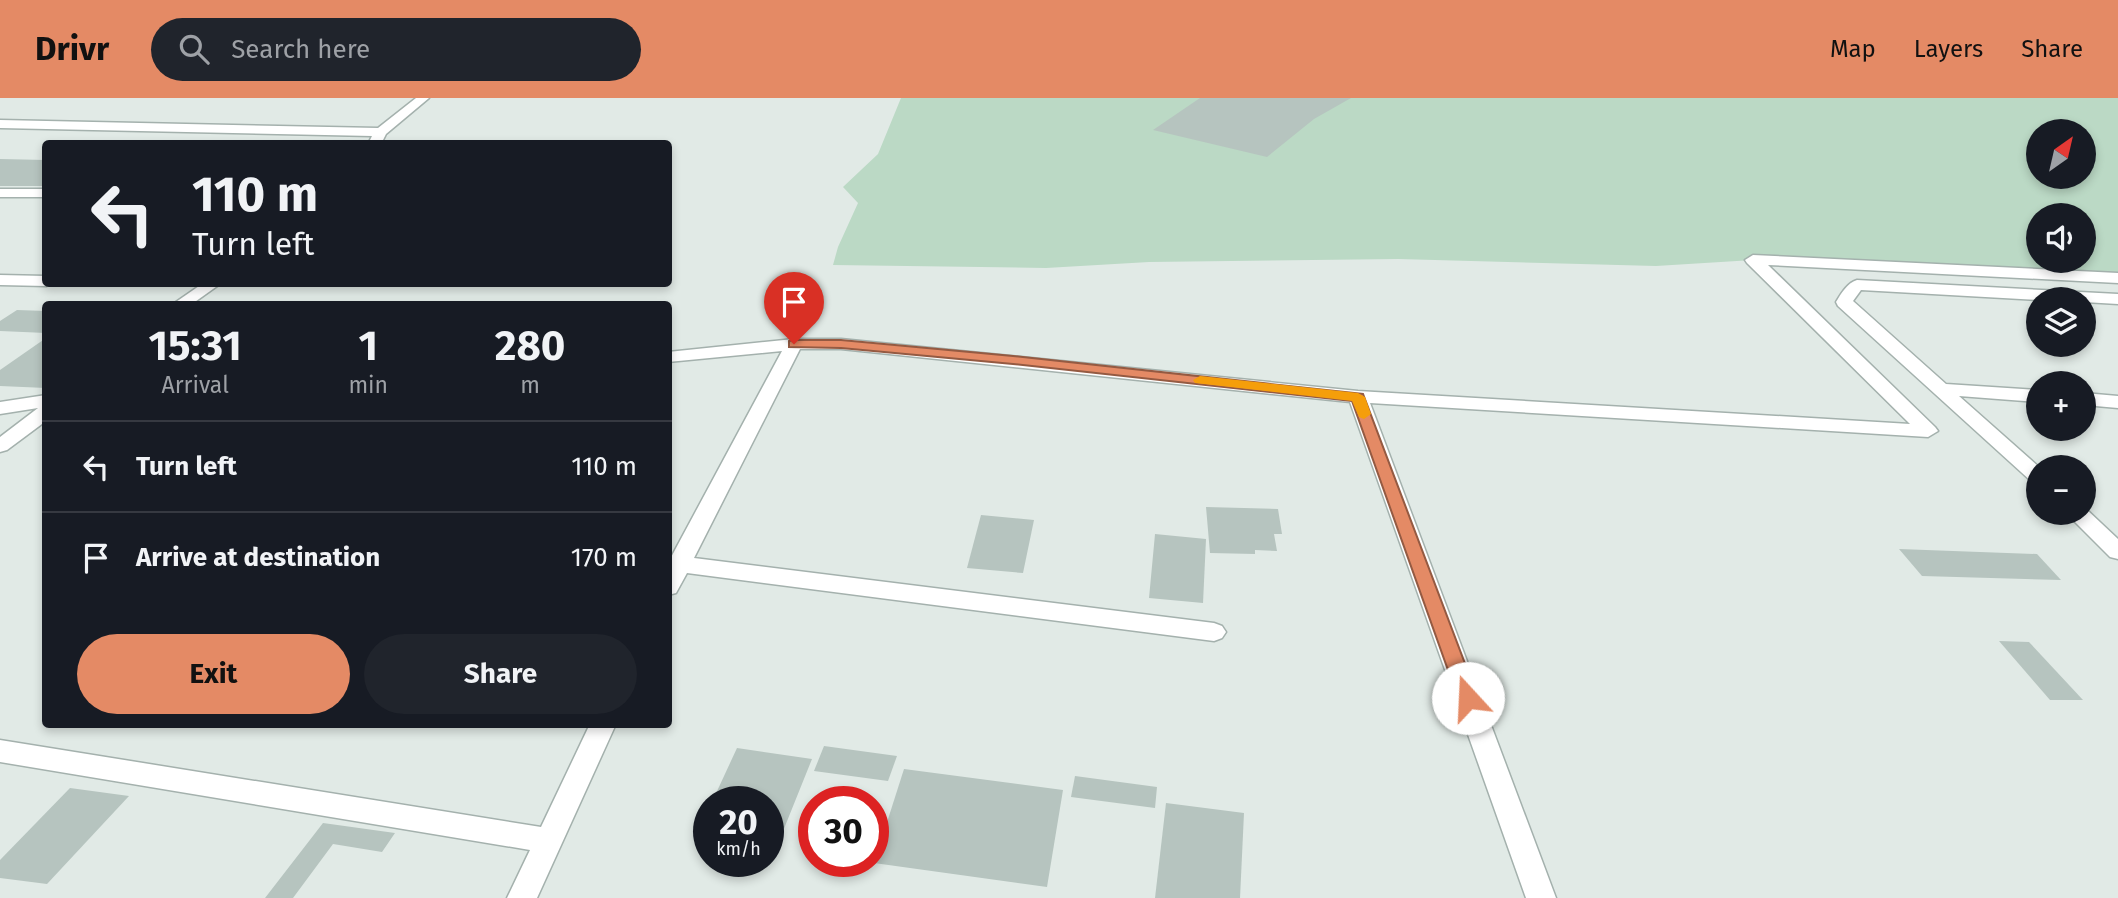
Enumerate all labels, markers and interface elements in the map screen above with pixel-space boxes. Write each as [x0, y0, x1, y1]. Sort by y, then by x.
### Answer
search box [151, 18, 641, 81]
text: Drivr [35, 29, 109, 69]
icon: search [175, 30, 213, 68]
text: Search here [231, 34, 370, 65]
text: Map [1830, 35, 1876, 63]
text: Layers [1914, 35, 1983, 63]
text: Share [2021, 35, 2083, 63]
north arrow [2026, 119, 2096, 189]
map controls [2026, 119, 2096, 525]
text: 110 m [192, 165, 318, 224]
icon: left [77, 168, 168, 259]
button: sound [2026, 203, 2096, 273]
text: Turn left [192, 225, 314, 263]
pin [764, 272, 824, 344]
icon: arrive [775, 283, 813, 321]
button: layers [2026, 287, 2096, 357]
text: 15:31 [149, 321, 242, 371]
text: 1 [358, 321, 378, 371]
text: 280 [495, 321, 565, 371]
text: Arrival [161, 371, 229, 399]
text: min [348, 371, 388, 399]
text: m [520, 371, 540, 399]
button: + [2026, 371, 2096, 441]
icon: left [77, 448, 115, 486]
text: Turn left [136, 451, 237, 482]
text: 110 m [571, 451, 637, 482]
button: − [2026, 455, 2096, 525]
icon: arrive [77, 539, 115, 577]
text: Arrive at destination [136, 542, 380, 573]
text: 170 m [571, 542, 637, 573]
button: Exit [77, 634, 350, 714]
button: Share [364, 634, 637, 714]
position arrow [1431, 661, 1505, 735]
speed limit sign: 30 [798, 786, 889, 877]
text: 20 [719, 801, 758, 843]
text: km/h [716, 838, 761, 860]

